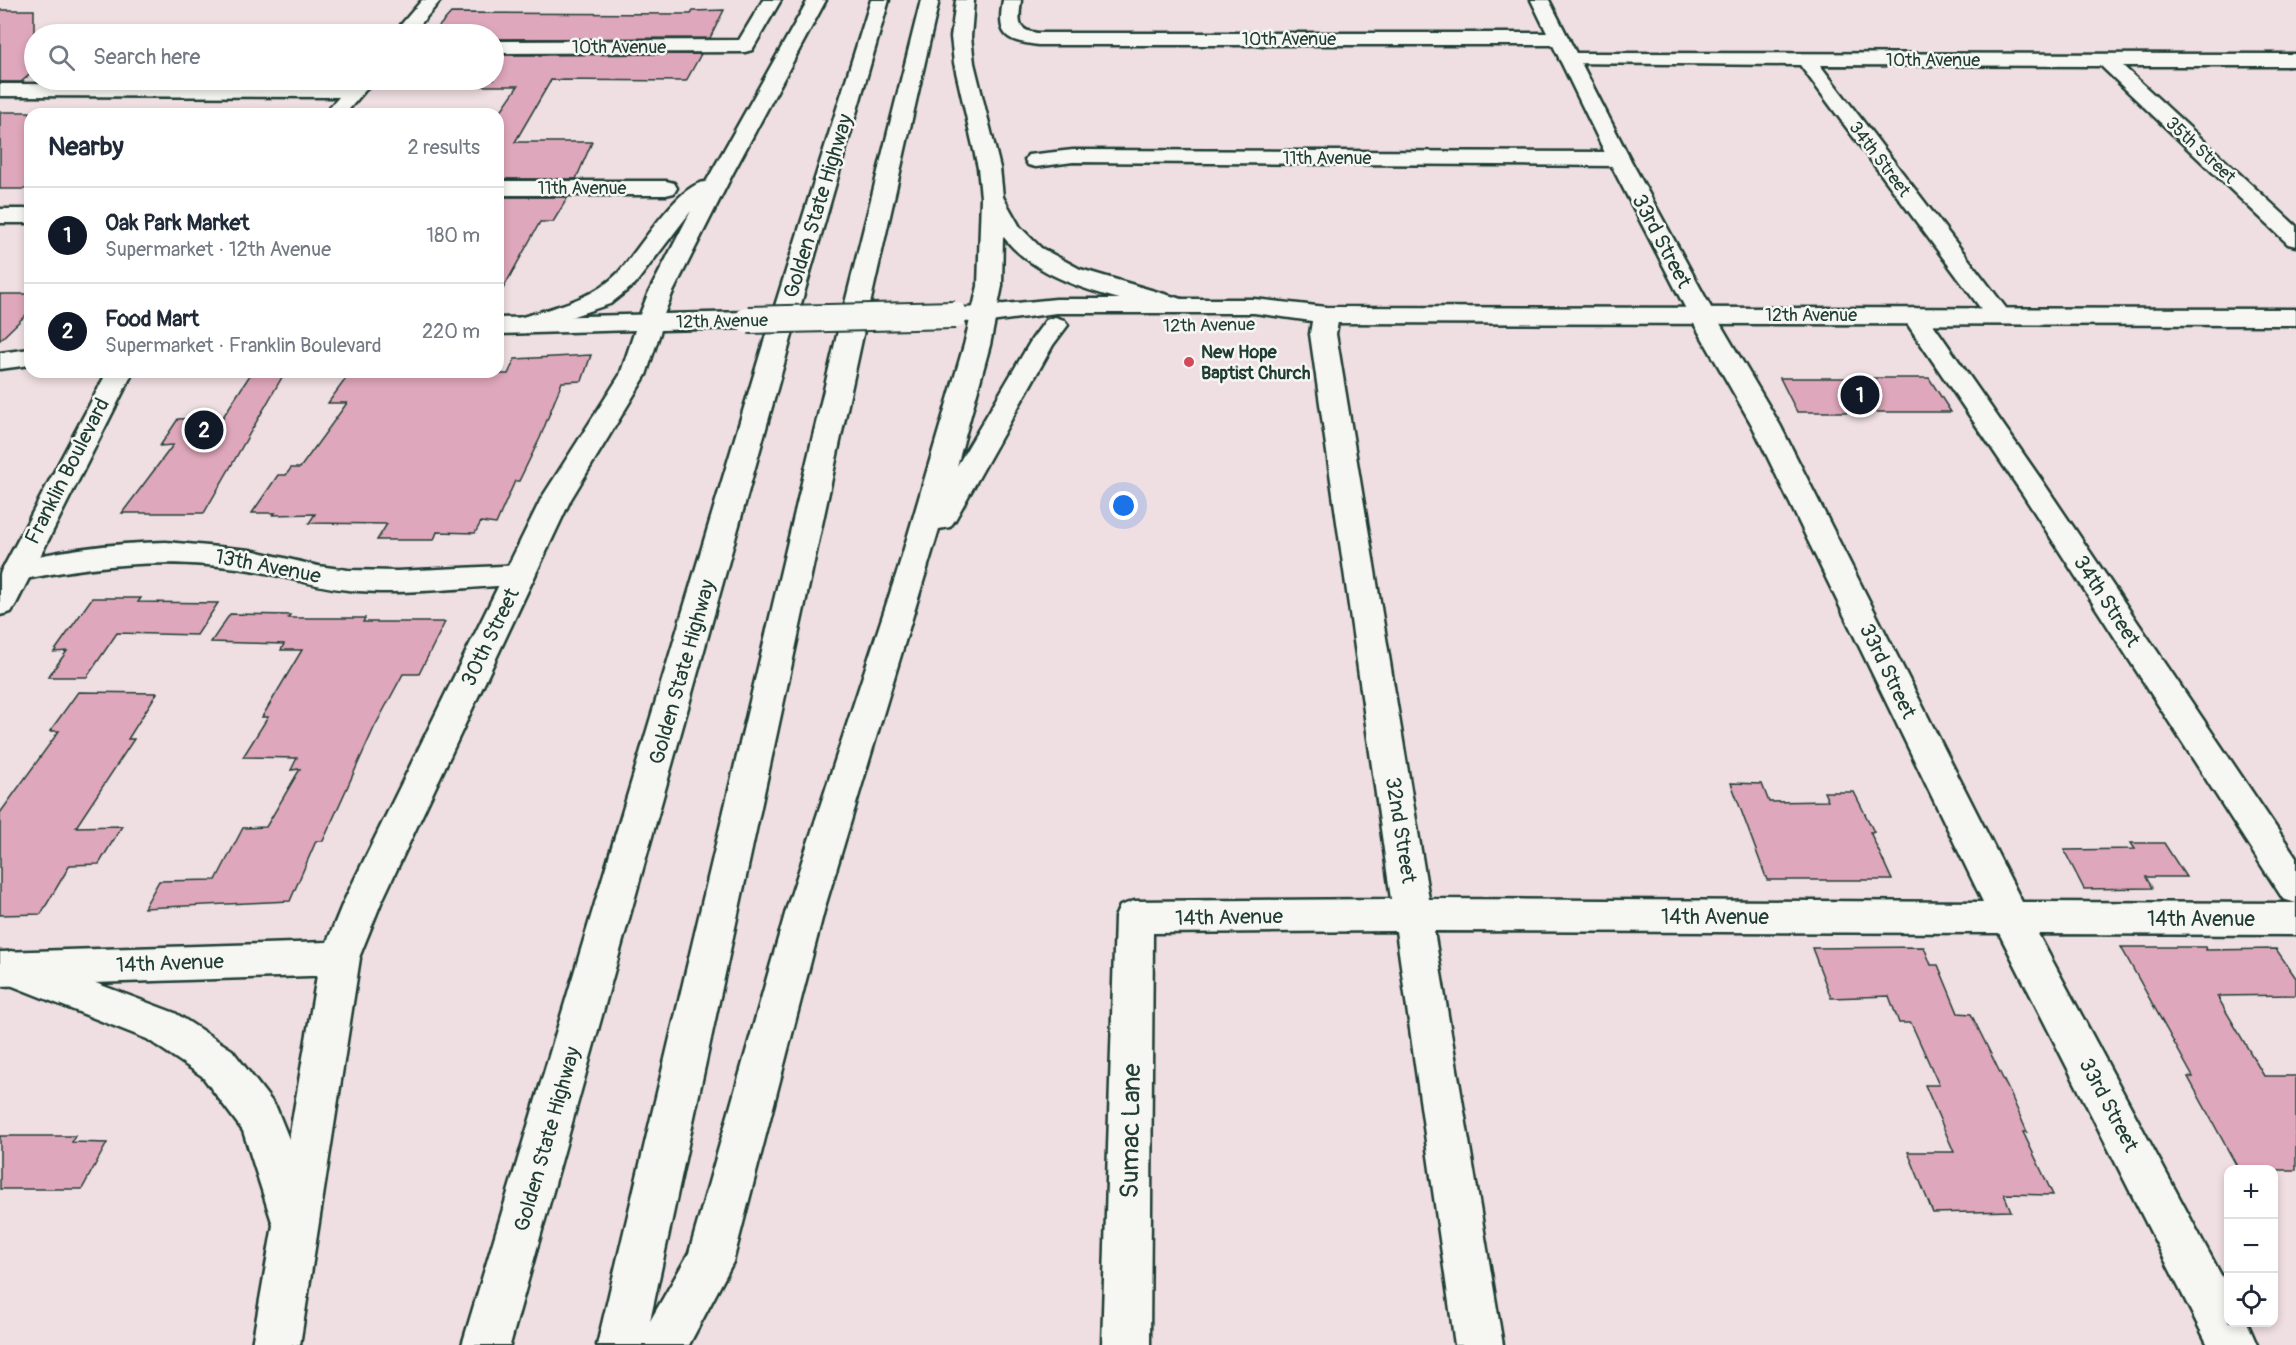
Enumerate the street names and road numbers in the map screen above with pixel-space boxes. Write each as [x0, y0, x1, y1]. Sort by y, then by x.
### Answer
street label: 10th Avenue [1242, 28, 1336, 51]
street label: 10th Avenue [572, 36, 666, 59]
street label: 10th Avenue [1886, 49, 1980, 72]
street label: Golden State Highway [778, 111, 859, 301]
street label: 35th Street [2161, 112, 2241, 189]
street label: 34th Street [1844, 117, 1916, 202]
street label: 11th Avenue [1282, 147, 1372, 170]
street label: 11th Avenue [537, 177, 627, 200]
street label: 33rd Street [1626, 190, 1698, 293]
street label: 12th Avenue [1765, 304, 1857, 327]
street label: 12th Avenue [676, 309, 768, 334]
street label: 12th Avenue [1163, 313, 1255, 338]
street label: Franklin Boulevard [19, 394, 116, 549]
street label: 13th Avenue [213, 543, 324, 590]
street label: 34th Street [2067, 550, 2146, 653]
street label: Golden State Highway [643, 577, 722, 768]
street label: 30th Street [455, 583, 526, 691]
street label: 33rd Street [1853, 619, 1922, 724]
street label: 32nd Street [1379, 775, 1422, 886]
street label: 14th Avenue [1175, 903, 1284, 932]
street label: 14th Avenue [1661, 904, 1770, 931]
street label: 14th Avenue [2147, 906, 2256, 933]
street label: 14th Avenue [116, 948, 225, 979]
street label: Golden State Highway [508, 1044, 587, 1235]
street label: 33rd Street [2073, 1054, 2145, 1157]
street label: Sumac Lane [1114, 1063, 1148, 1199]

